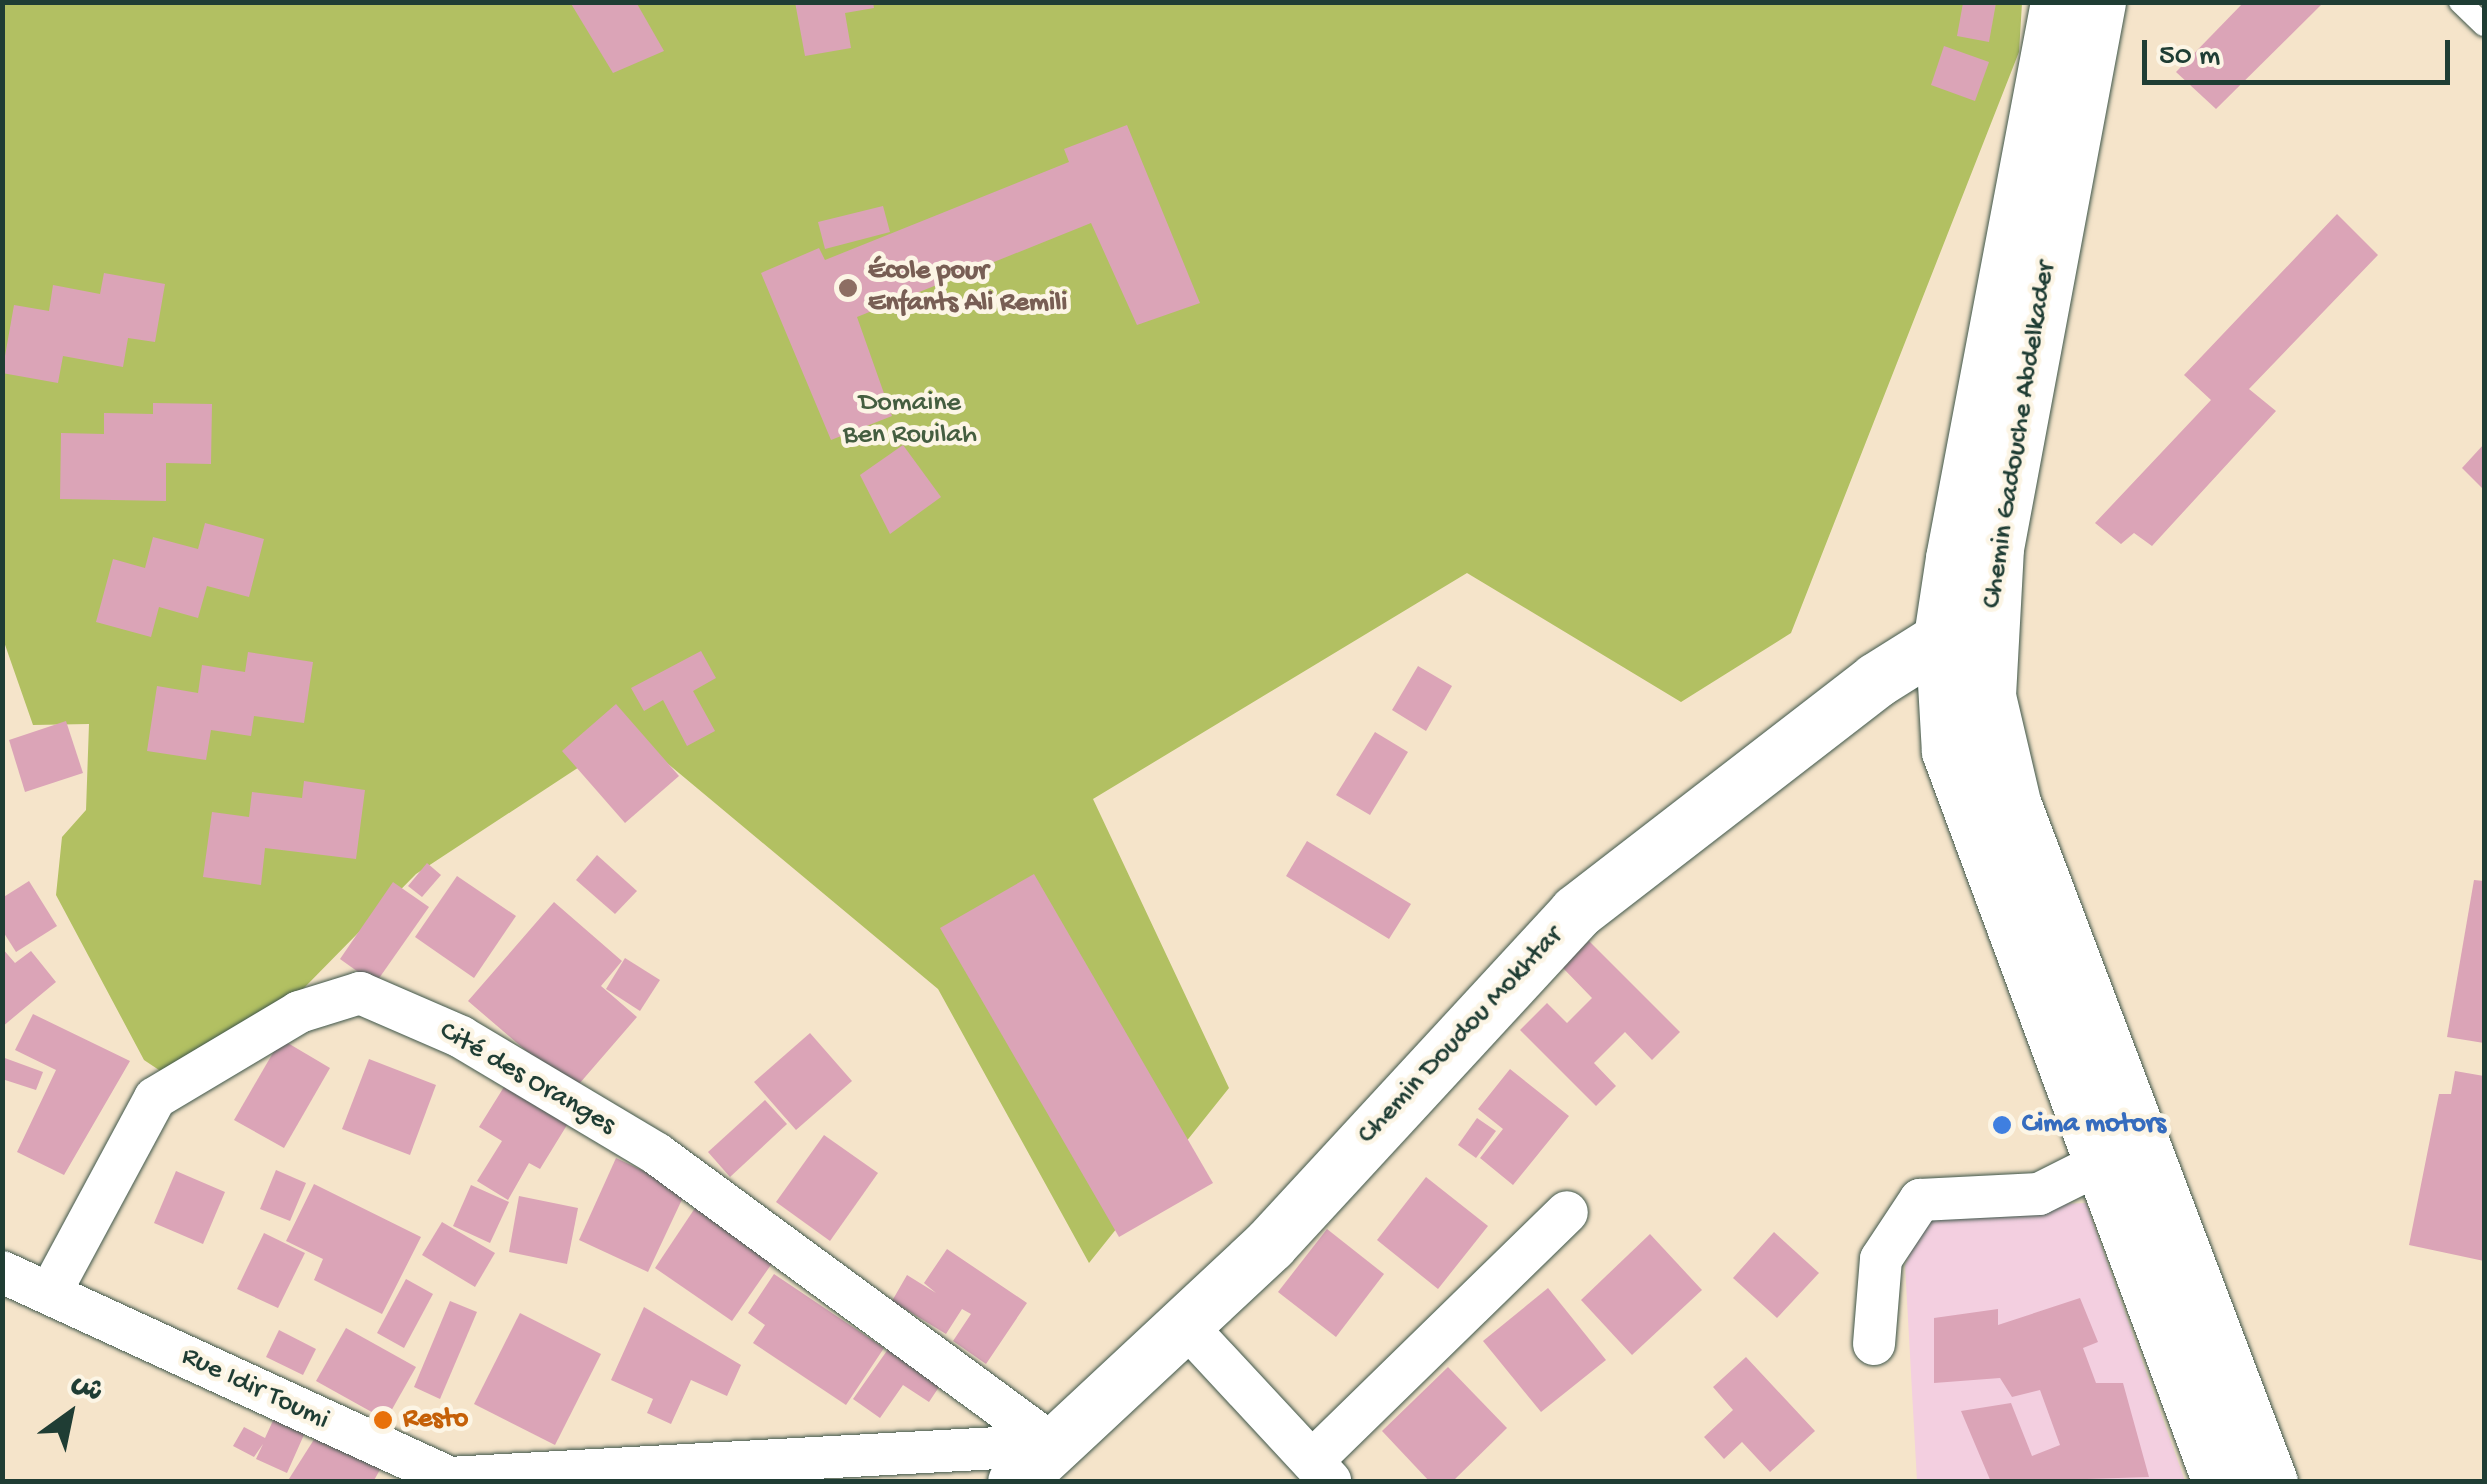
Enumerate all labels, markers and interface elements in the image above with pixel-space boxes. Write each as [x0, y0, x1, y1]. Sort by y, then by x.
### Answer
scale bar [2147, 20, 2454, 82]
text: 50 m [2159, 40, 2220, 75]
place label: École pour Enfants Ali Remili [868, 255, 1067, 321]
street label: Chemin Gadouche Abdelkader [1976, 259, 2064, 611]
marker: École pour Enfants Ali Remili [837, 277, 859, 299]
park label: Domaine Ben Rouilah [843, 387, 977, 453]
street label: Chemin Doudou Mokhtar [1351, 920, 1571, 1152]
street label: Cité des Oranges [433, 1015, 621, 1143]
place label: Cima motors [2022, 1108, 2166, 1142]
marker: Cima motors [1991, 1114, 2013, 1136]
street label: Rue Idir Toumi [176, 1340, 334, 1438]
north arrow [20, 1364, 120, 1464]
text: ش [65, 1366, 109, 1411]
place label: Resto [403, 1403, 468, 1437]
marker: Resto [372, 1409, 394, 1431]

